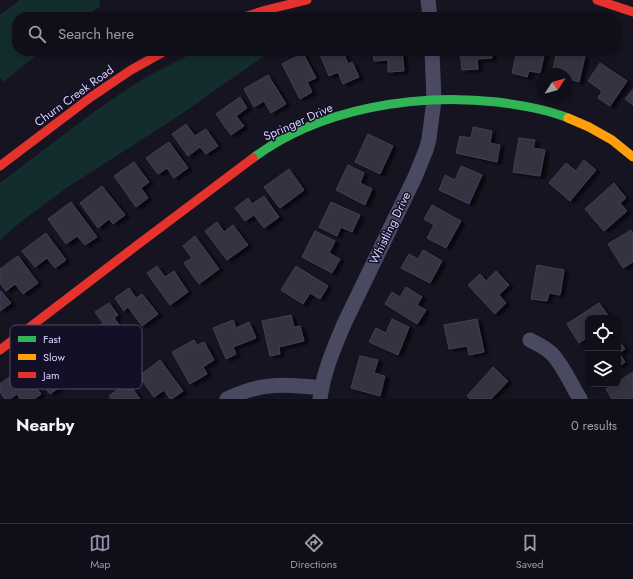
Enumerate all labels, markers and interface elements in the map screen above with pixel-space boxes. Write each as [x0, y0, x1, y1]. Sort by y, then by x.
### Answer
search box [12, 12, 621, 56]
icon: search [26, 23, 48, 45]
text: Search here [58, 23, 134, 45]
street label: Churn Creek Road [31, 61, 117, 131]
north arrow [537, 68, 573, 104]
street label: Springer Drive [260, 99, 336, 145]
street label: Whistling Drive [365, 189, 415, 267]
map controls [585, 315, 621, 387]
button: locate [585, 315, 621, 351]
legend [10, 325, 142, 389]
text: Fast [43, 331, 61, 347]
text: Slow [43, 349, 65, 365]
button: layers [585, 351, 621, 387]
text: Jam [41, 367, 60, 383]
text: Nearby [16, 413, 74, 437]
text: 0 results [571, 416, 617, 435]
tab: Map [89, 532, 111, 572]
tab: Directions [290, 532, 337, 572]
tab: Saved [516, 532, 544, 572]

